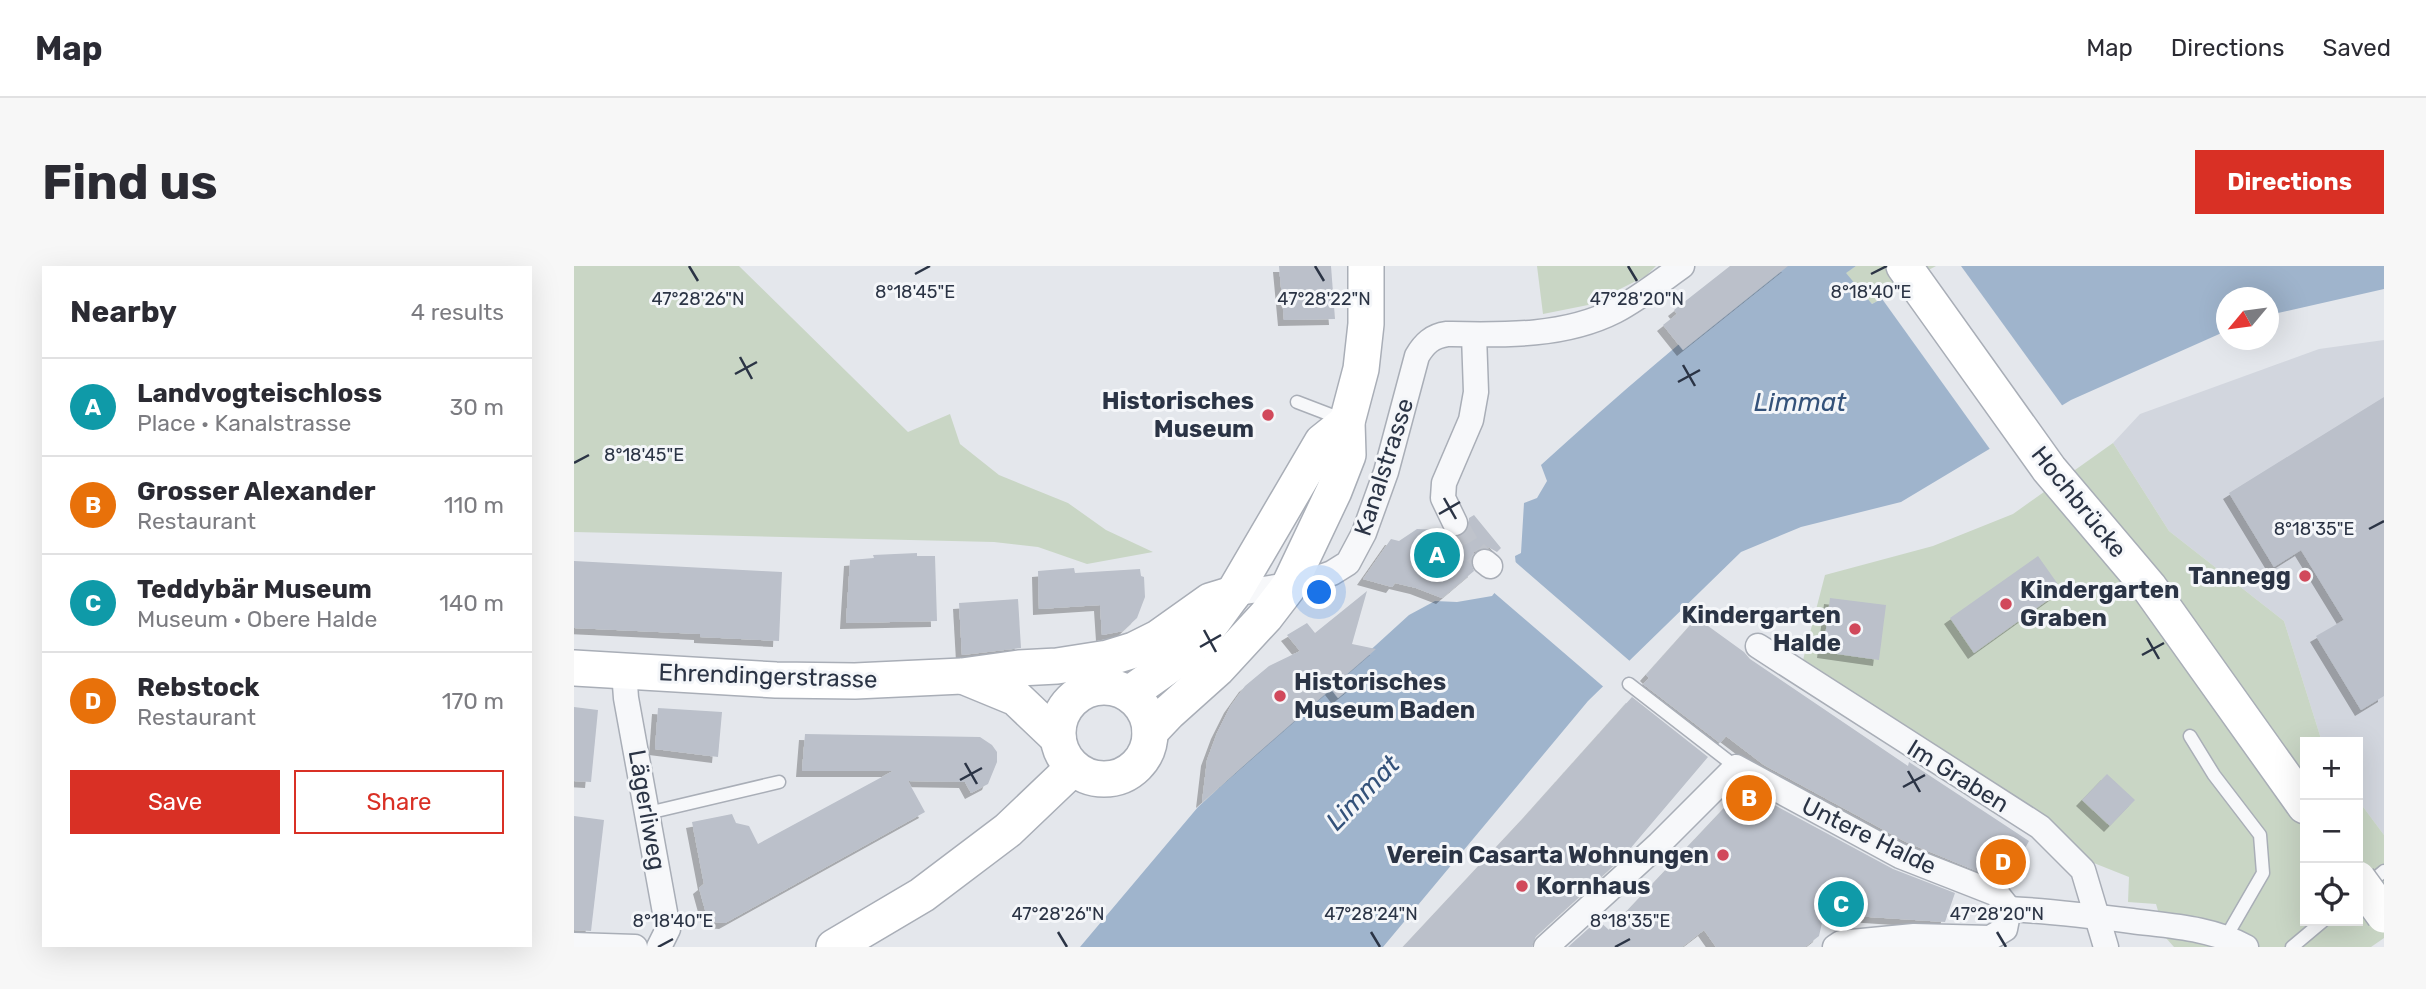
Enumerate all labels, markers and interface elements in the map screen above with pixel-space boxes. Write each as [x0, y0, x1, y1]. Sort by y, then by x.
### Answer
text: Map [35, 29, 103, 68]
text: Map [2086, 34, 2133, 62]
text: Directions [2171, 34, 2284, 62]
text: Saved [2322, 34, 2391, 62]
button: Directions [2195, 150, 2384, 214]
text: Find us [42, 153, 218, 211]
text: 8°18'45"E [875, 281, 955, 303]
text: 8°18'40"E [1831, 281, 1911, 303]
north arrow [2216, 287, 2279, 350]
text: 47°28'26"N [651, 288, 745, 310]
text: 47°28'22"N [1277, 288, 1371, 310]
text: 47°28'20"N [1590, 288, 1684, 310]
text: Nearby [70, 294, 177, 330]
text: 4 results [411, 298, 504, 326]
text: Landvogteischloss [137, 378, 382, 409]
place label: Historisches Museum [1102, 387, 1254, 443]
water label: Limmat [1754, 387, 1847, 418]
text: A [85, 393, 101, 421]
text: 30 m [449, 393, 504, 421]
street label: Kanalstrasse [1349, 395, 1419, 539]
marker: Historisches Museum [1260, 407, 1276, 423]
text: Place · Kanalstrasse [137, 409, 351, 437]
street label: Hochbrücke [2026, 441, 2132, 563]
text: 8°18'45"E [604, 444, 684, 466]
text: Grosser Alexander [137, 476, 375, 507]
text: B [85, 491, 101, 519]
text: 110 m [444, 491, 504, 519]
text: Restaurant [137, 507, 256, 535]
text: 8°18'35"E [2274, 518, 2354, 540]
pin: A [1414, 529, 1460, 581]
place label: Tannegg [2188, 562, 2291, 590]
marker: Tannegg [2297, 568, 2313, 584]
text: Teddybär Museum [137, 574, 372, 605]
your location [1302, 575, 1336, 609]
place label: Kindergarten Graben [2020, 576, 2180, 632]
text: C [85, 589, 101, 617]
text: 140 m [439, 589, 504, 617]
marker: Kindergarten Graben [1998, 596, 2014, 612]
place label: Kindergarten Halde [1681, 601, 1841, 657]
text: Museum · Obere Halde [137, 605, 377, 633]
marker: Kindergarten Halde [1847, 621, 1863, 637]
street label: Ehrendingerstrasse [658, 658, 878, 694]
place label: Historisches Museum Baden [1294, 668, 1475, 724]
text: Rebstock [137, 672, 260, 703]
text: D [85, 687, 101, 715]
text: 170 m [442, 687, 504, 715]
marker: Historisches Museum Baden [1272, 688, 1288, 704]
text: Restaurant [137, 703, 256, 731]
street label: Im Graben [1902, 734, 2014, 818]
map controls [2300, 737, 2363, 926]
button: + [2300, 737, 2363, 800]
street label: Lägerliweg [623, 748, 671, 872]
water label: Limmat [1320, 748, 1407, 837]
button: Save [70, 770, 280, 834]
button: Share [294, 770, 504, 834]
pin: B [1726, 772, 1772, 824]
street label: Untere Halde [1797, 791, 1941, 881]
button: − [2300, 800, 2363, 863]
pin: D [1980, 836, 2026, 888]
place label: Verein Casarta Wohnungen [1386, 841, 1709, 869]
marker: Verein Casarta Wohnungen [1715, 847, 1731, 863]
button: locate [2300, 863, 2363, 926]
place label: Kornhaus [1536, 872, 1651, 900]
marker: Kornhaus [1514, 878, 1530, 894]
pin: C [1818, 878, 1864, 930]
text: 47°28'26"N [1011, 903, 1105, 925]
text: 47°28'24"N [1324, 903, 1418, 925]
text: 47°28'20"N [1950, 903, 2044, 925]
text: 8°18'40"E [633, 910, 713, 932]
text: 8°18'35"E [1590, 910, 1670, 932]

